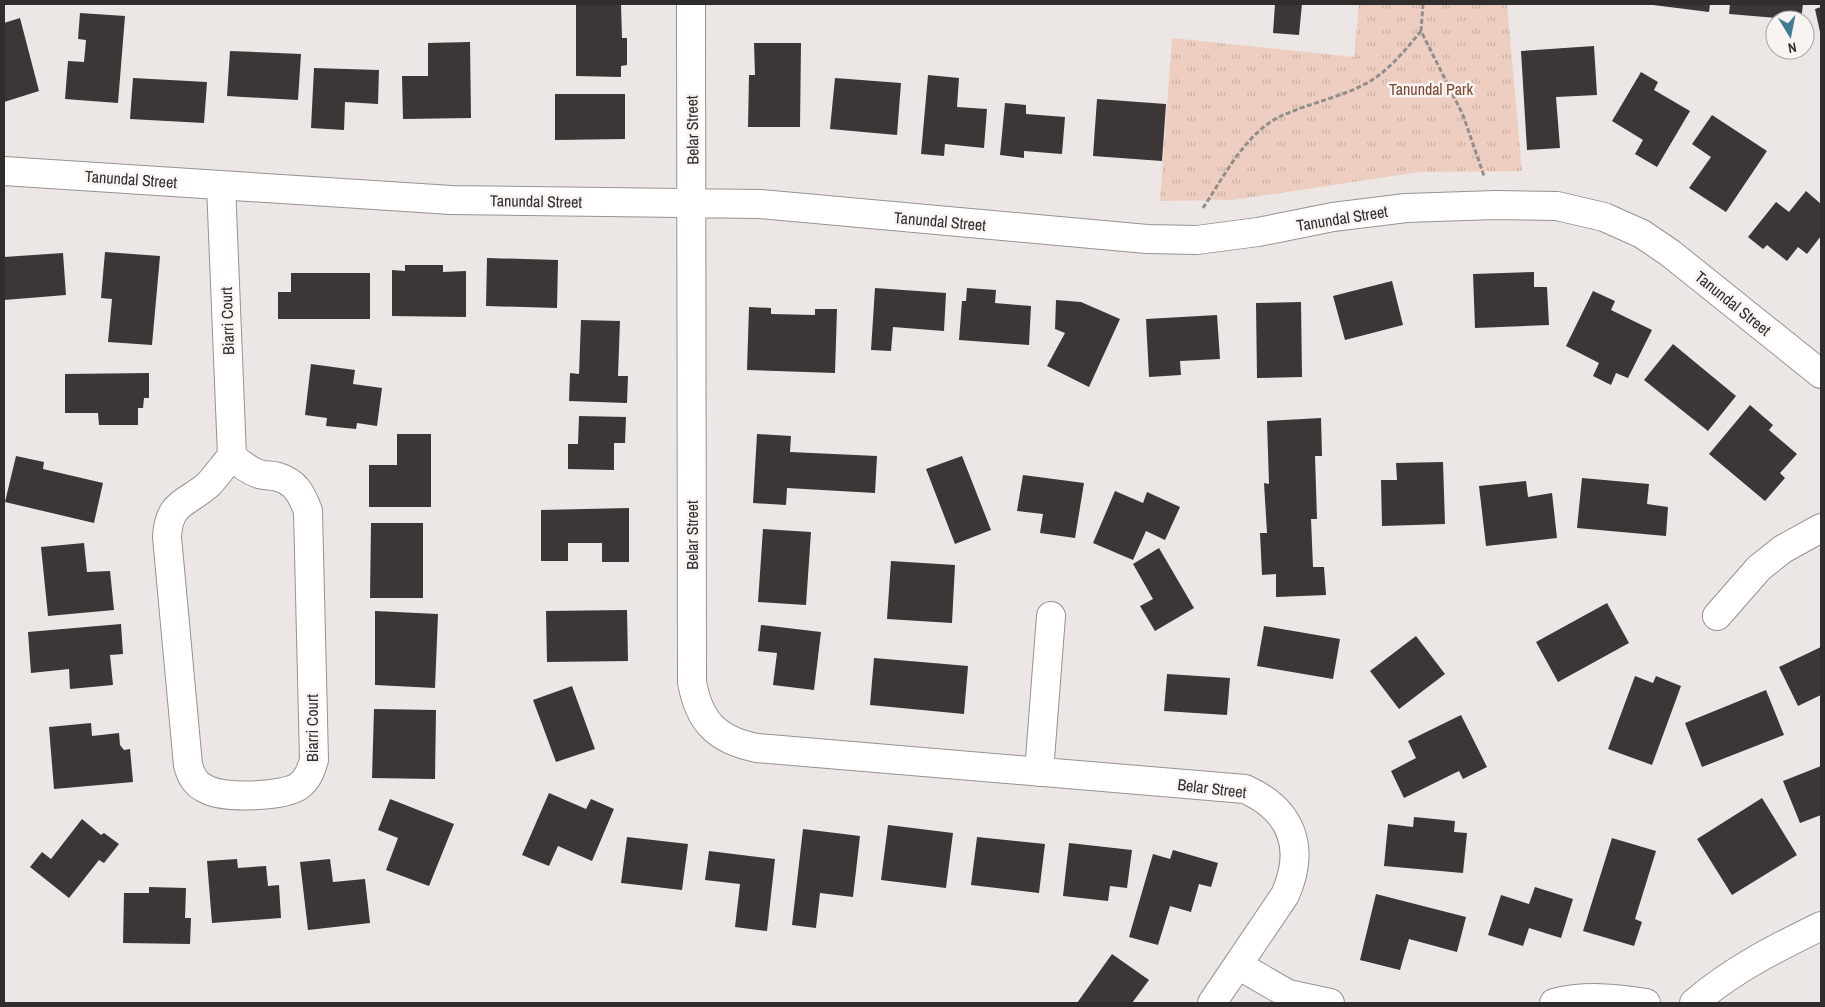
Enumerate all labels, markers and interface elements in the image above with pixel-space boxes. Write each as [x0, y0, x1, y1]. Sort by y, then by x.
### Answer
north arrow [1765, 10, 1815, 60]
text: N [1787, 38, 1798, 57]
park label: Tanundal Park [1389, 78, 1473, 100]
street label: Belar Street [680, 95, 704, 165]
street label: Tanundal Street [84, 165, 178, 193]
street label: Tanundal Street [490, 189, 583, 213]
street label: Tanundal Street [1295, 200, 1390, 236]
street label: Tanundal Street [893, 206, 987, 236]
street label: Tanundal Street [1690, 265, 1776, 341]
street label: Biarri Court [215, 286, 239, 355]
street label: Belar Street [681, 500, 703, 570]
street label: Biarri Court [301, 694, 323, 762]
street label: Belar Street [1176, 773, 1248, 803]

